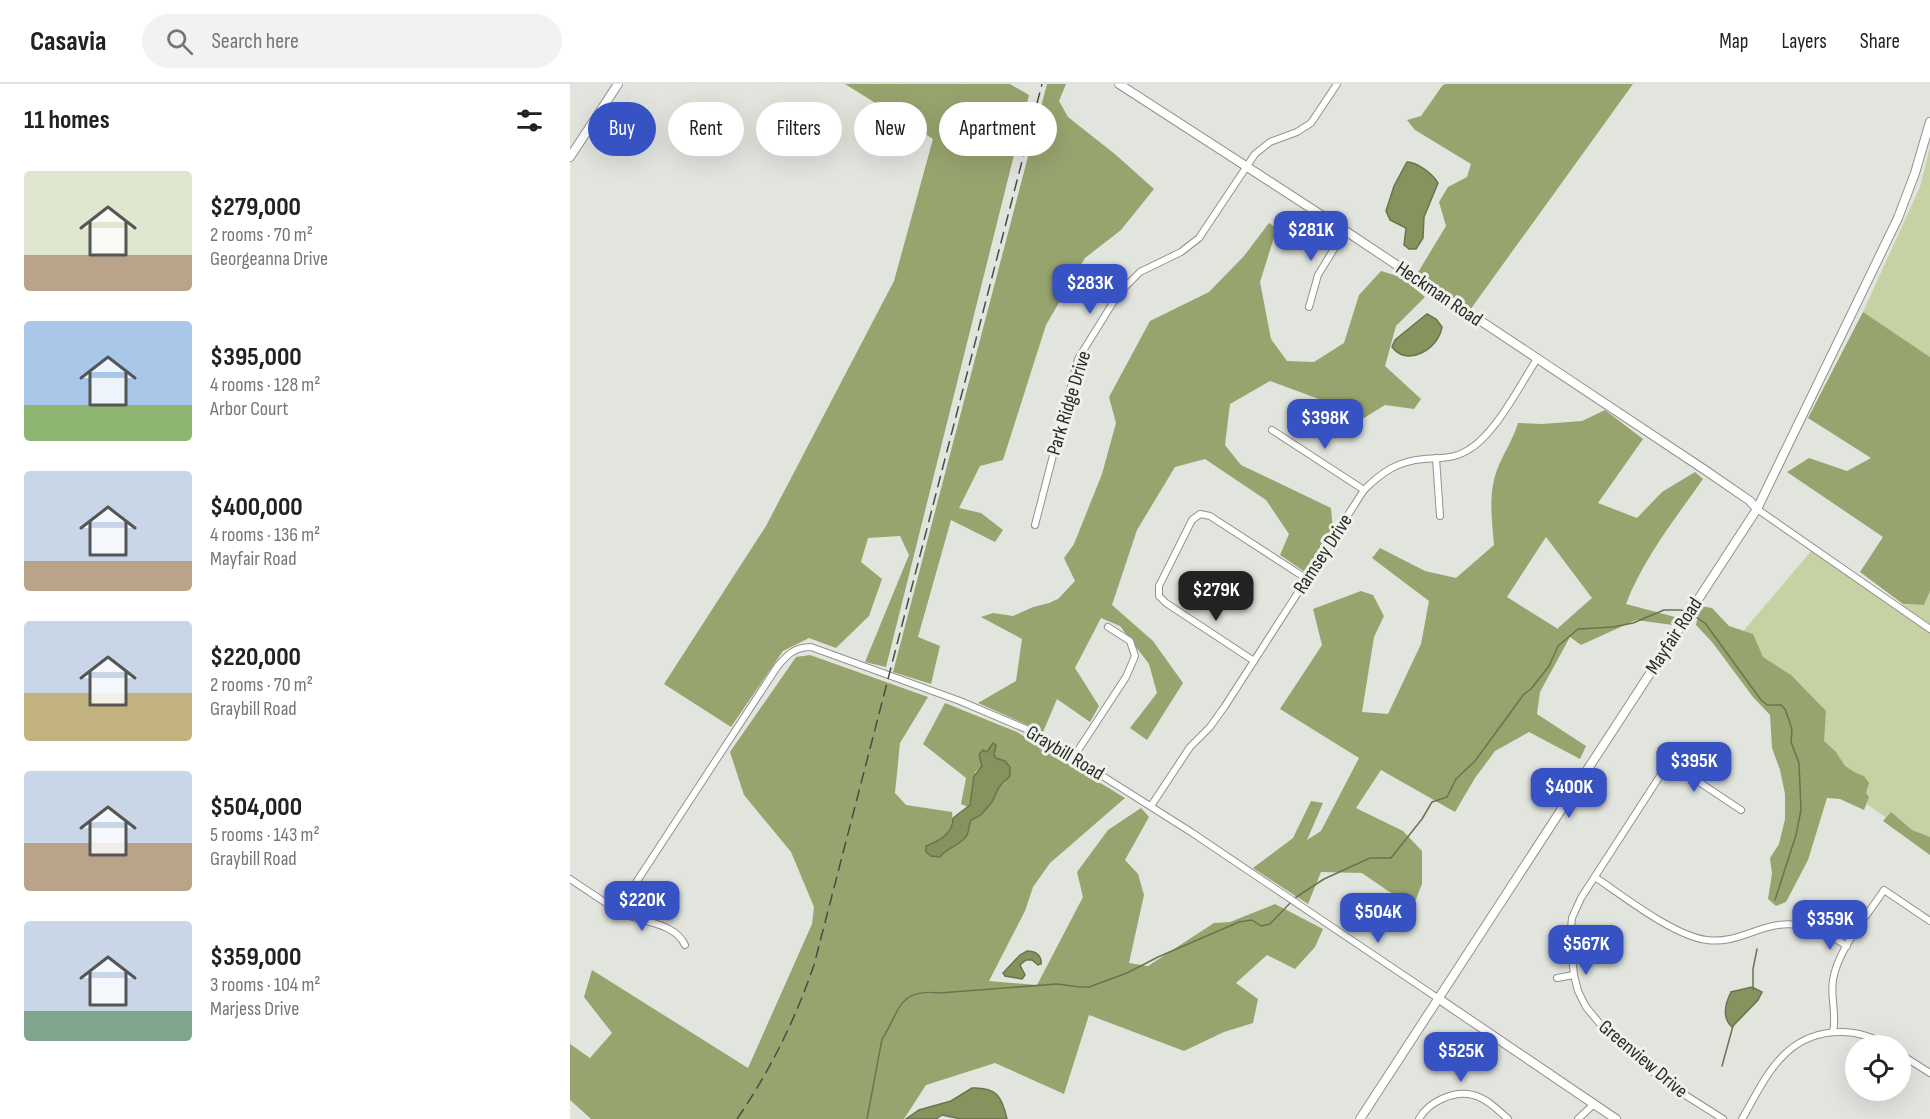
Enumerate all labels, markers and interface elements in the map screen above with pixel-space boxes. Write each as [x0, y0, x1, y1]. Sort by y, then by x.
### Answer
search box [142, 14, 562, 68]
text: Casavia [30, 25, 106, 58]
icon: search [163, 25, 196, 58]
text: Search here [211, 28, 299, 55]
text: Map [1719, 29, 1748, 54]
text: Layers [1781, 29, 1827, 54]
text: Share [1860, 29, 1900, 54]
chip: Buy [588, 102, 656, 156]
chip: Rent [668, 102, 744, 156]
chip: Filters [756, 102, 842, 156]
chip: New [854, 102, 927, 156]
chip: Apartment [939, 102, 1057, 156]
icon: filters [513, 104, 546, 137]
text: 11 homes [24, 105, 110, 136]
text: $279,000 [210, 192, 301, 223]
icon: home [72, 195, 144, 267]
pin: $281K [1269, 211, 1353, 262]
text: $281K [1288, 218, 1334, 242]
text: 2 rooms · 70 m² [210, 223, 313, 247]
text: Georgeanna Drive [210, 247, 328, 271]
street label: Heckman Road [1391, 256, 1487, 332]
pin: $283K [1048, 264, 1132, 315]
text: $283K [1066, 271, 1114, 295]
text: $395,000 [210, 342, 302, 373]
icon: home [72, 345, 144, 417]
street label: Park Ridge Drive [1042, 348, 1096, 458]
text: 4 rooms · 128 m² [210, 373, 320, 397]
text: Arbor Court [210, 397, 288, 421]
pin: $398K [1283, 399, 1367, 450]
text: $398K [1301, 406, 1349, 430]
text: $400,000 [210, 492, 303, 523]
icon: home [72, 495, 144, 567]
street label: Ramsey Drive [1288, 510, 1358, 598]
text: 4 rooms · 136 m² [210, 523, 320, 547]
text: Mayfair Road [210, 547, 297, 571]
pin: $279K [1174, 571, 1258, 622]
text: $279K [1192, 578, 1240, 602]
street label: Mayfair Road [1640, 593, 1708, 679]
text: $220,000 [210, 642, 301, 673]
icon: home [72, 645, 144, 717]
text: 2 rooms · 70 m² [210, 673, 313, 697]
text: Graybill Road [210, 697, 297, 721]
street label: Graybill Road [1022, 720, 1108, 786]
pin: $395K [1652, 742, 1736, 793]
text: $395K [1670, 749, 1718, 773]
pin: $400K [1527, 768, 1611, 819]
text: $400K [1545, 775, 1593, 799]
text: $504,000 [210, 792, 302, 823]
icon: home [72, 795, 144, 867]
text: 5 rooms · 143 m² [210, 823, 320, 847]
text: Graybill Road [210, 847, 297, 871]
pin: $220K [600, 881, 684, 932]
text: $220K [618, 888, 666, 912]
pin: $504K [1336, 893, 1420, 944]
text: $504K [1354, 900, 1402, 924]
pin: $359K [1788, 900, 1872, 951]
text: $359K [1806, 907, 1854, 931]
pin: $567K [1544, 925, 1628, 976]
text: $567K [1562, 932, 1610, 956]
text: $359,000 [210, 942, 301, 973]
icon: home [72, 945, 144, 1017]
text: 3 rooms · 104 m² [210, 973, 320, 997]
text: Marjess Drive [210, 997, 299, 1021]
street label: Greenview Drive [1594, 1015, 1692, 1103]
pin: $525K [1419, 1032, 1503, 1083]
map controls [1845, 1035, 1911, 1101]
button: locate [1845, 1035, 1911, 1101]
text: $525K [1438, 1039, 1484, 1063]

